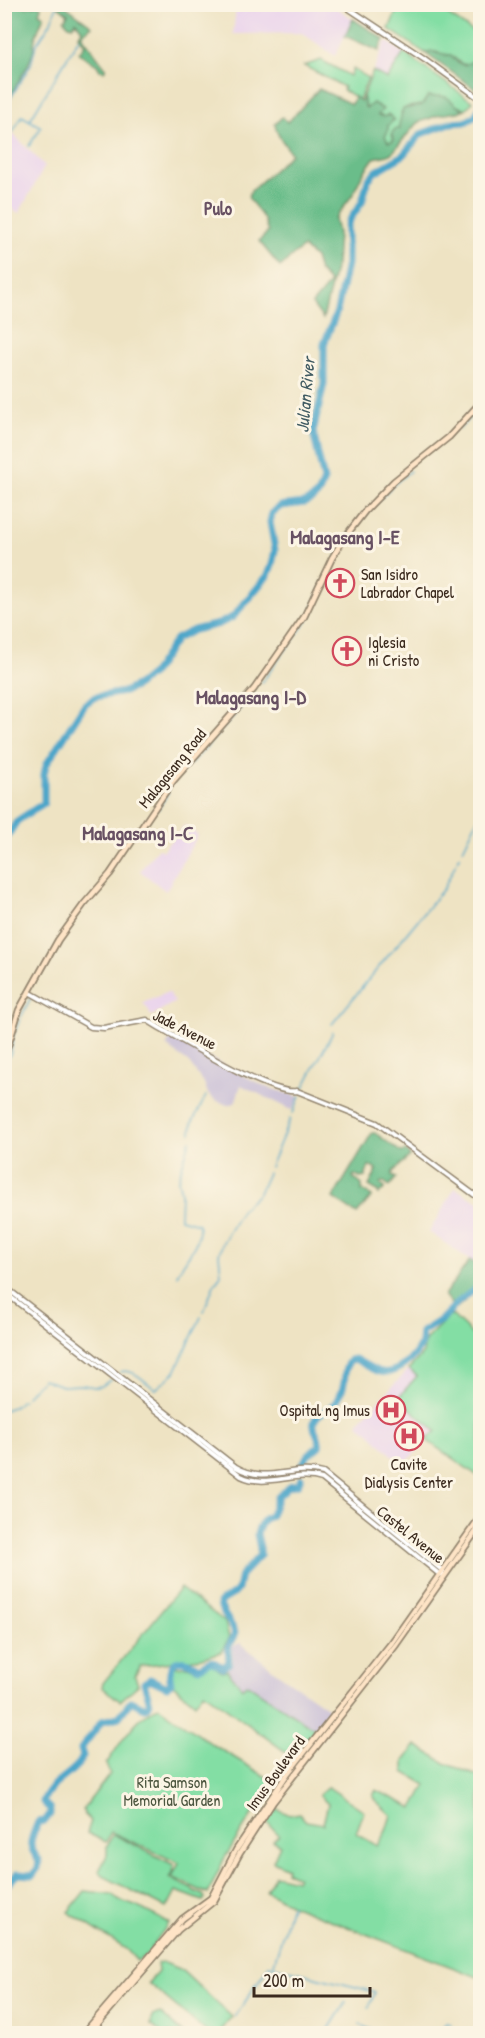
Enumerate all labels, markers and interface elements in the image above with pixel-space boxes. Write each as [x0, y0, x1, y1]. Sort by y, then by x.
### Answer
district label: Pulo [204, 196, 233, 221]
water label: Julian River [289, 354, 321, 434]
district label: Malagasang I-E [290, 523, 400, 551]
place label: San Isidro Labrador Chapel [361, 563, 455, 603]
church icon: San Isidro Labrador Chapel [324, 567, 356, 599]
place label: Iglesia ni Cristo [368, 631, 420, 671]
church icon: Iglesia ni Cristo [331, 635, 363, 667]
district label: Malagasang I-D [196, 683, 306, 711]
street label: Malagasang Road [133, 724, 211, 812]
district label: Malagasang I-C [82, 819, 194, 847]
street label: Jade Avenue [149, 1004, 221, 1055]
hospital icon: Ospital ng Imus [375, 1394, 407, 1426]
place label: Ospital ng Imus [280, 1399, 370, 1421]
hospital icon: Cavite Dialysis Center [393, 1420, 425, 1452]
place label: Cavite Dialysis Center [365, 1453, 453, 1493]
street label: Castel Avenue [372, 1500, 450, 1569]
street label: Imus Boulevard [240, 1731, 310, 1815]
park label: Rita Samson Memorial Garden [123, 1771, 221, 1811]
scale bar [254, 1960, 370, 1998]
text: 200 m [263, 1968, 304, 1993]

